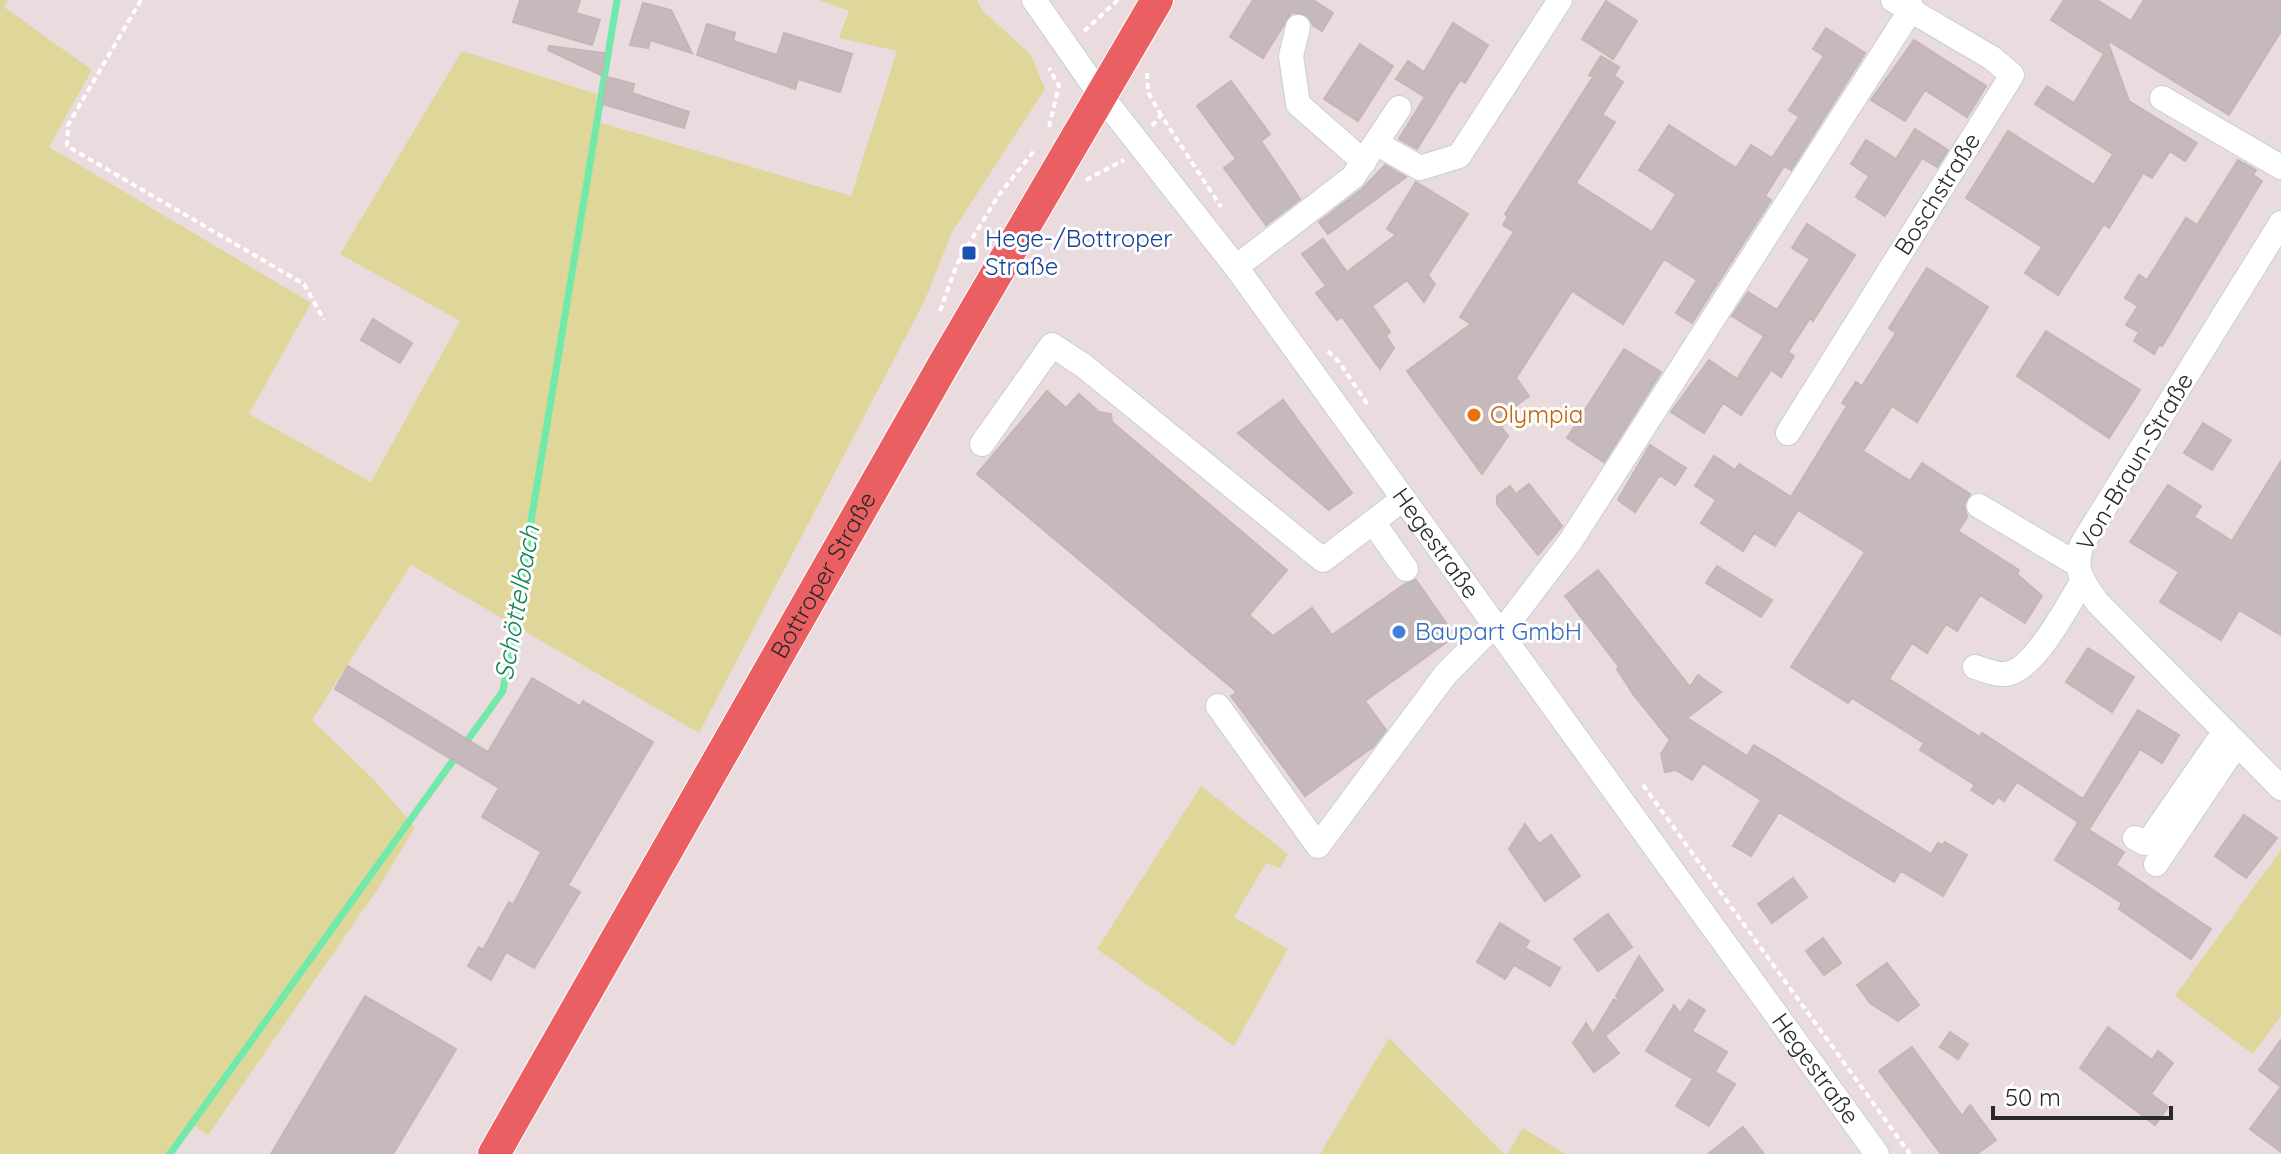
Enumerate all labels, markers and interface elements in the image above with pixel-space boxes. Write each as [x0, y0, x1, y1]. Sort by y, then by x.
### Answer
street label: Boschstraße [1887, 127, 1986, 260]
place label: Hege-/Bottroper Straße [985, 223, 1173, 281]
marker: Hege-/Bottroper Straße [960, 244, 978, 262]
street label: Von-Braun-Straße [2069, 367, 2199, 556]
place label: Olympia [1490, 399, 1583, 429]
marker: Olympia [1465, 406, 1483, 424]
street label: Hegestraße [1386, 481, 1487, 604]
street label: Bottroper Straße [763, 486, 882, 663]
water label: Schöttelbach [487, 522, 547, 683]
place label: Baupart GmbH [1415, 616, 1582, 646]
marker: Baupart GmbH [1390, 623, 1408, 641]
street label: Hegestraße [1766, 1007, 1866, 1129]
scale bar [1993, 1070, 2171, 1120]
text: 50 m [2005, 1082, 2061, 1112]

